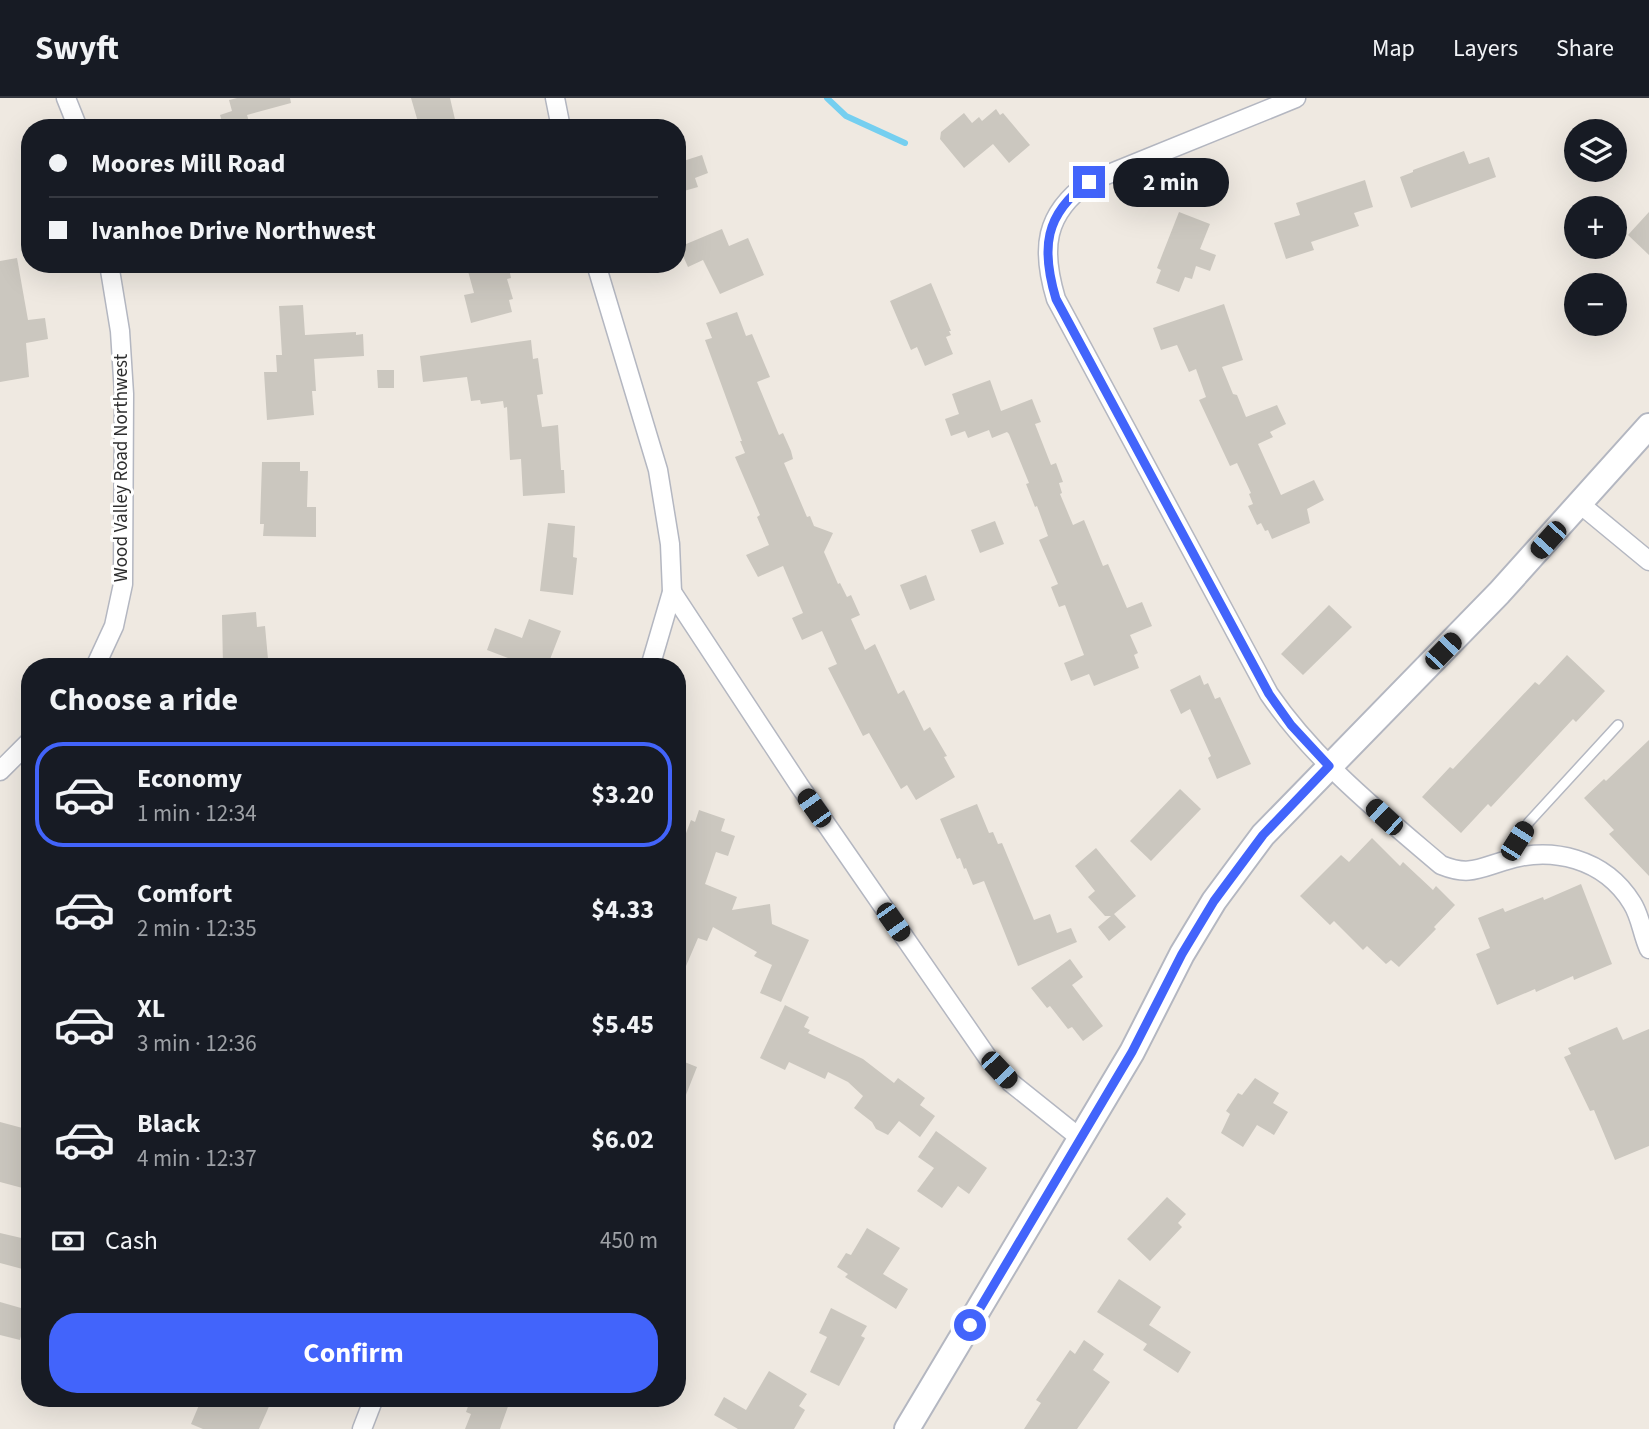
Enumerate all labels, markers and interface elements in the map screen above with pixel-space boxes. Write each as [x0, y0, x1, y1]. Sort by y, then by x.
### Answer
text: Swyft [35, 25, 119, 72]
text: Map [1372, 31, 1415, 66]
text: Layers [1453, 31, 1518, 66]
text: Share [1556, 31, 1614, 66]
map controls [1564, 119, 1627, 336]
button: layers [1564, 119, 1627, 182]
text: Moores Mill Road [91, 145, 285, 182]
callout: 2 min [1114, 158, 1229, 206]
route end [1073, 166, 1105, 198]
text: 2 min [1143, 166, 1199, 199]
button: + [1564, 196, 1627, 259]
text: Ivanhoe Drive Northwest [91, 212, 376, 249]
button: − [1564, 273, 1627, 336]
street label: Wood Valley Road Northwest [108, 353, 135, 582]
car [1527, 517, 1570, 563]
car [1421, 629, 1466, 673]
text: Choose a ride [49, 677, 238, 723]
text: Economy [137, 760, 242, 797]
icon: car [53, 763, 116, 826]
text: $3.20 [591, 776, 654, 813]
car [794, 785, 835, 831]
car [1362, 795, 1407, 839]
text: 1 min · 12:34 [137, 797, 257, 830]
car [1497, 818, 1538, 864]
text: Comfort [137, 875, 232, 912]
icon: car [53, 878, 116, 941]
text: $4.33 [591, 891, 654, 928]
car [873, 899, 914, 945]
text: 2 min · 12:35 [137, 912, 257, 945]
text: XL [137, 990, 165, 1027]
icon: car [53, 993, 116, 1056]
text: $5.45 [591, 1006, 654, 1043]
text: 3 min · 12:36 [137, 1027, 257, 1060]
car [977, 1047, 1022, 1093]
text: Black [137, 1105, 200, 1142]
icon: car [53, 1108, 116, 1171]
text: $6.02 [591, 1121, 654, 1158]
text: 4 min · 12:37 [137, 1142, 257, 1175]
icon: cash [49, 1222, 87, 1260]
text: Cash [105, 1222, 158, 1259]
text: 450 m [600, 1224, 658, 1257]
route start [954, 1309, 986, 1341]
button: Confirm [49, 1313, 658, 1393]

